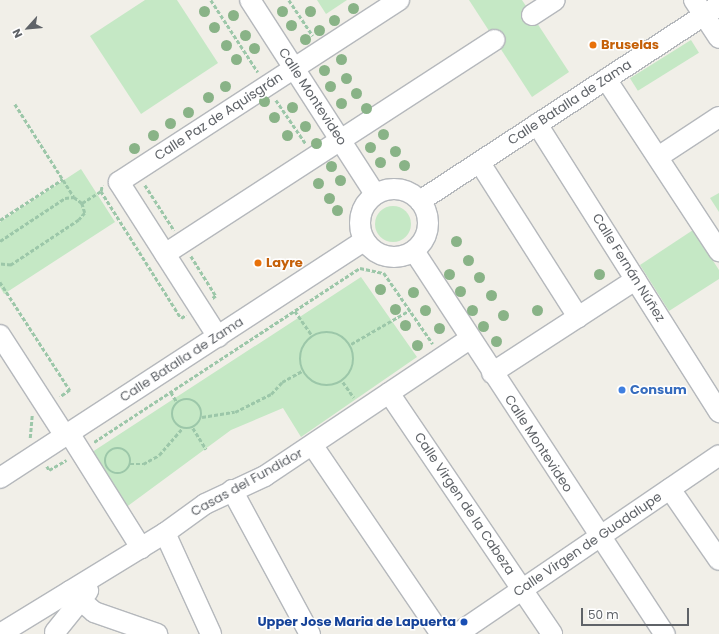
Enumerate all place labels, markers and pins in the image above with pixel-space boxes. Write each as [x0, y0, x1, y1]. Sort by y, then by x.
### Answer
place label: Bruselas [601, 37, 659, 53]
marker: Bruselas [588, 40, 598, 50]
place label: Layre [266, 255, 303, 271]
marker: Layre [253, 258, 263, 268]
place label: Consum [630, 382, 687, 398]
marker: Consum [617, 385, 627, 395]
place label: Upper Jose Maria de Lapuerta [257, 614, 456, 630]
marker: Upper Jose Maria de Lapuerta [459, 617, 469, 627]

